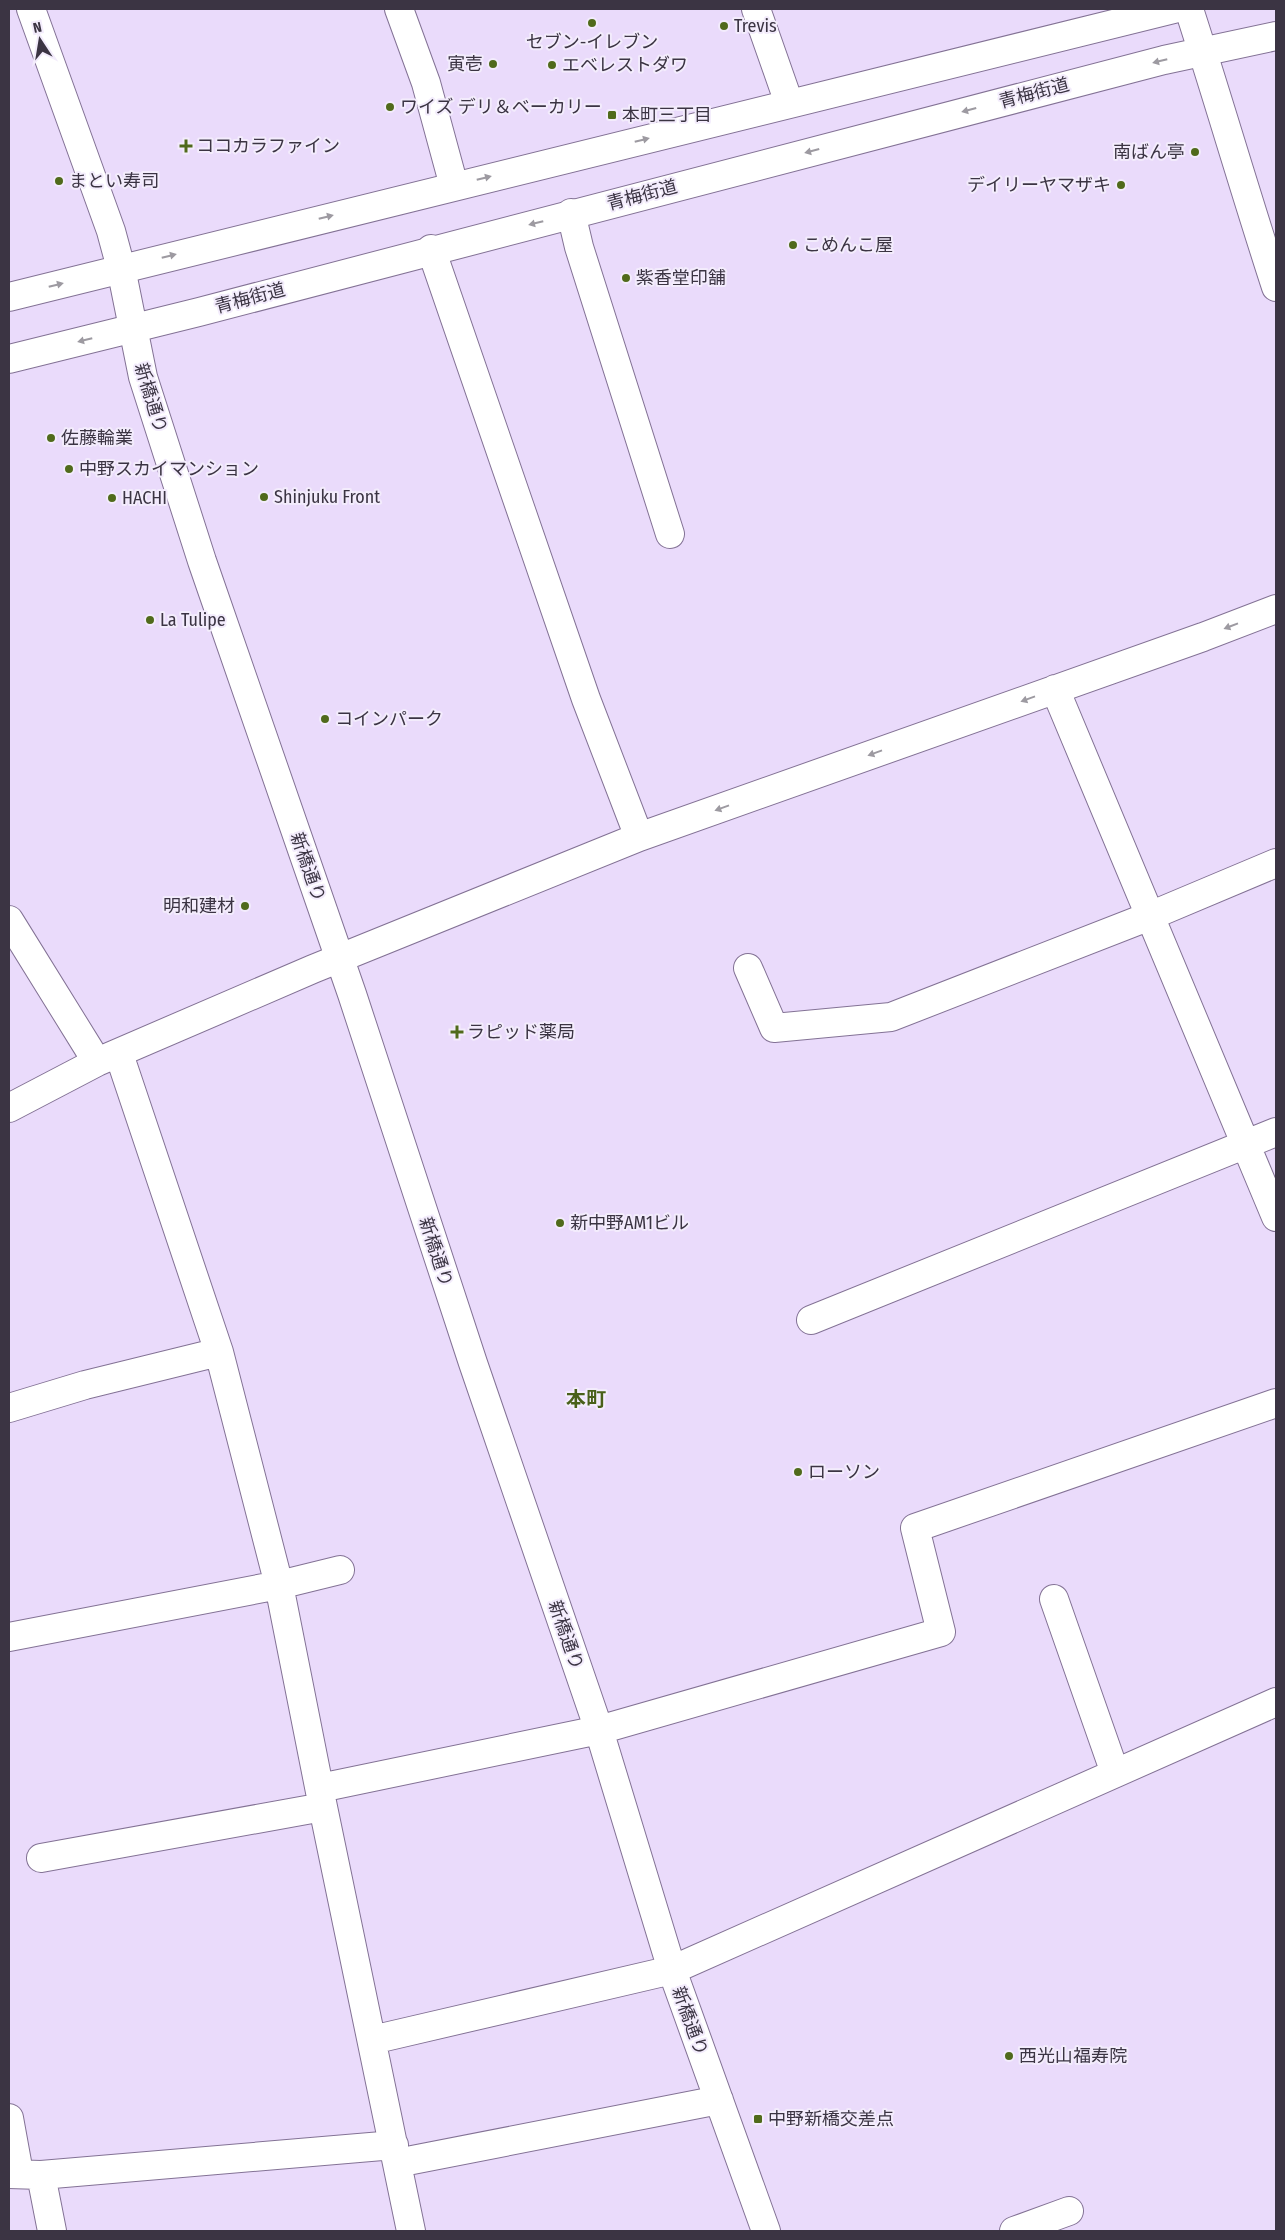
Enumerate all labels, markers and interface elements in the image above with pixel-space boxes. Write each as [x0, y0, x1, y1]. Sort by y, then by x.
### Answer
north arrow [15, 15, 65, 65]
place label: Trevis [734, 15, 777, 37]
marker: セブン-イレブン [586, 17, 598, 29]
text: N [32, 19, 43, 37]
marker: Trevis [718, 20, 730, 32]
place label: セブン-イレブン [526, 31, 658, 53]
place label: 寅壱 [447, 53, 483, 75]
place label: エベレストダワ [562, 54, 688, 76]
one-way arrow [1153, 57, 1168, 65]
marker: 寅壱 [487, 58, 499, 70]
marker: エベレストダワ [546, 59, 558, 71]
street label: 青梅街道 [996, 73, 1072, 113]
place label: ワイズ デリ＆ベーカリー [400, 96, 602, 118]
marker: ワイズ デリ＆ベーカリー [384, 101, 396, 113]
place label: 本町三丁目 [622, 104, 712, 126]
one-way arrow [961, 106, 976, 114]
marker: 本町三丁目 [606, 109, 618, 121]
place label: ココカラファイン [196, 135, 340, 157]
one-way arrow [635, 136, 650, 144]
marker: ココカラファイン [180, 140, 192, 152]
place label: 南ばん亭 [1113, 141, 1185, 163]
marker: 南ばん亭 [1189, 146, 1201, 158]
one-way arrow [804, 147, 819, 155]
place label: まとい寿司 [69, 170, 159, 192]
one-way arrow [477, 174, 492, 182]
place label: デイリーヤマザキ [967, 174, 1111, 196]
marker: まとい寿司 [53, 175, 65, 187]
street label: 青梅街道 [604, 175, 680, 215]
marker: デイリーヤマザキ [1115, 179, 1127, 191]
one-way arrow [319, 213, 334, 221]
one-way arrow [528, 219, 543, 227]
place label: こめんこ屋 [803, 234, 893, 256]
marker: こめんこ屋 [787, 239, 799, 251]
one-way arrow [161, 252, 176, 260]
place label: 紫香堂印舗 [636, 267, 726, 289]
marker: 紫香堂印舗 [620, 272, 632, 284]
street label: 青梅街道 [212, 278, 288, 318]
one-way arrow [48, 281, 64, 289]
one-way arrow [78, 336, 93, 344]
street label: 新橋通り [130, 360, 172, 436]
place label: 佐藤輪業 [61, 427, 133, 449]
marker: 佐藤輪業 [45, 432, 57, 444]
place label: 中野スカイマンション [79, 458, 259, 480]
marker: 中野スカイマンション [63, 463, 75, 475]
place label: Shinjuku Front [274, 486, 380, 508]
place label: HACHI [122, 487, 167, 509]
marker: Shinjuku Front [258, 491, 270, 503]
marker: HACHI [106, 492, 118, 504]
place label: La Tulipe [160, 609, 226, 631]
marker: La Tulipe [144, 614, 156, 626]
one-way arrow [1224, 623, 1238, 631]
one-way arrow [1021, 696, 1036, 703]
place label: コインパーク [335, 708, 443, 730]
marker: コインパーク [319, 713, 331, 725]
one-way arrow [868, 750, 883, 757]
one-way arrow [714, 804, 729, 812]
street label: 新橋通り [286, 829, 330, 905]
place label: 明和建材 [163, 895, 235, 917]
marker: 明和建材 [239, 900, 251, 912]
place label: ラピッド薬局 [467, 1021, 575, 1043]
marker: ラピッド薬局 [451, 1026, 463, 1038]
place label: 新中野AM1ビル [570, 1212, 689, 1234]
street label: 新橋通り [414, 1214, 458, 1290]
marker: 新中野AM1ビル [554, 1217, 566, 1229]
district label: 本町 [566, 1387, 606, 1411]
place label: ローソン [808, 1461, 880, 1483]
marker: ローソン [792, 1466, 804, 1478]
street label: 新橋通り [544, 1597, 588, 1673]
street label: 新橋通り [667, 1983, 713, 2059]
place label: 西光山福寿院 [1019, 2045, 1127, 2067]
marker: 西光山福寿院 [1003, 2050, 1015, 2062]
place label: 中野新橋交差点 [768, 2108, 894, 2130]
marker: 中野新橋交差点 [752, 2113, 764, 2125]

